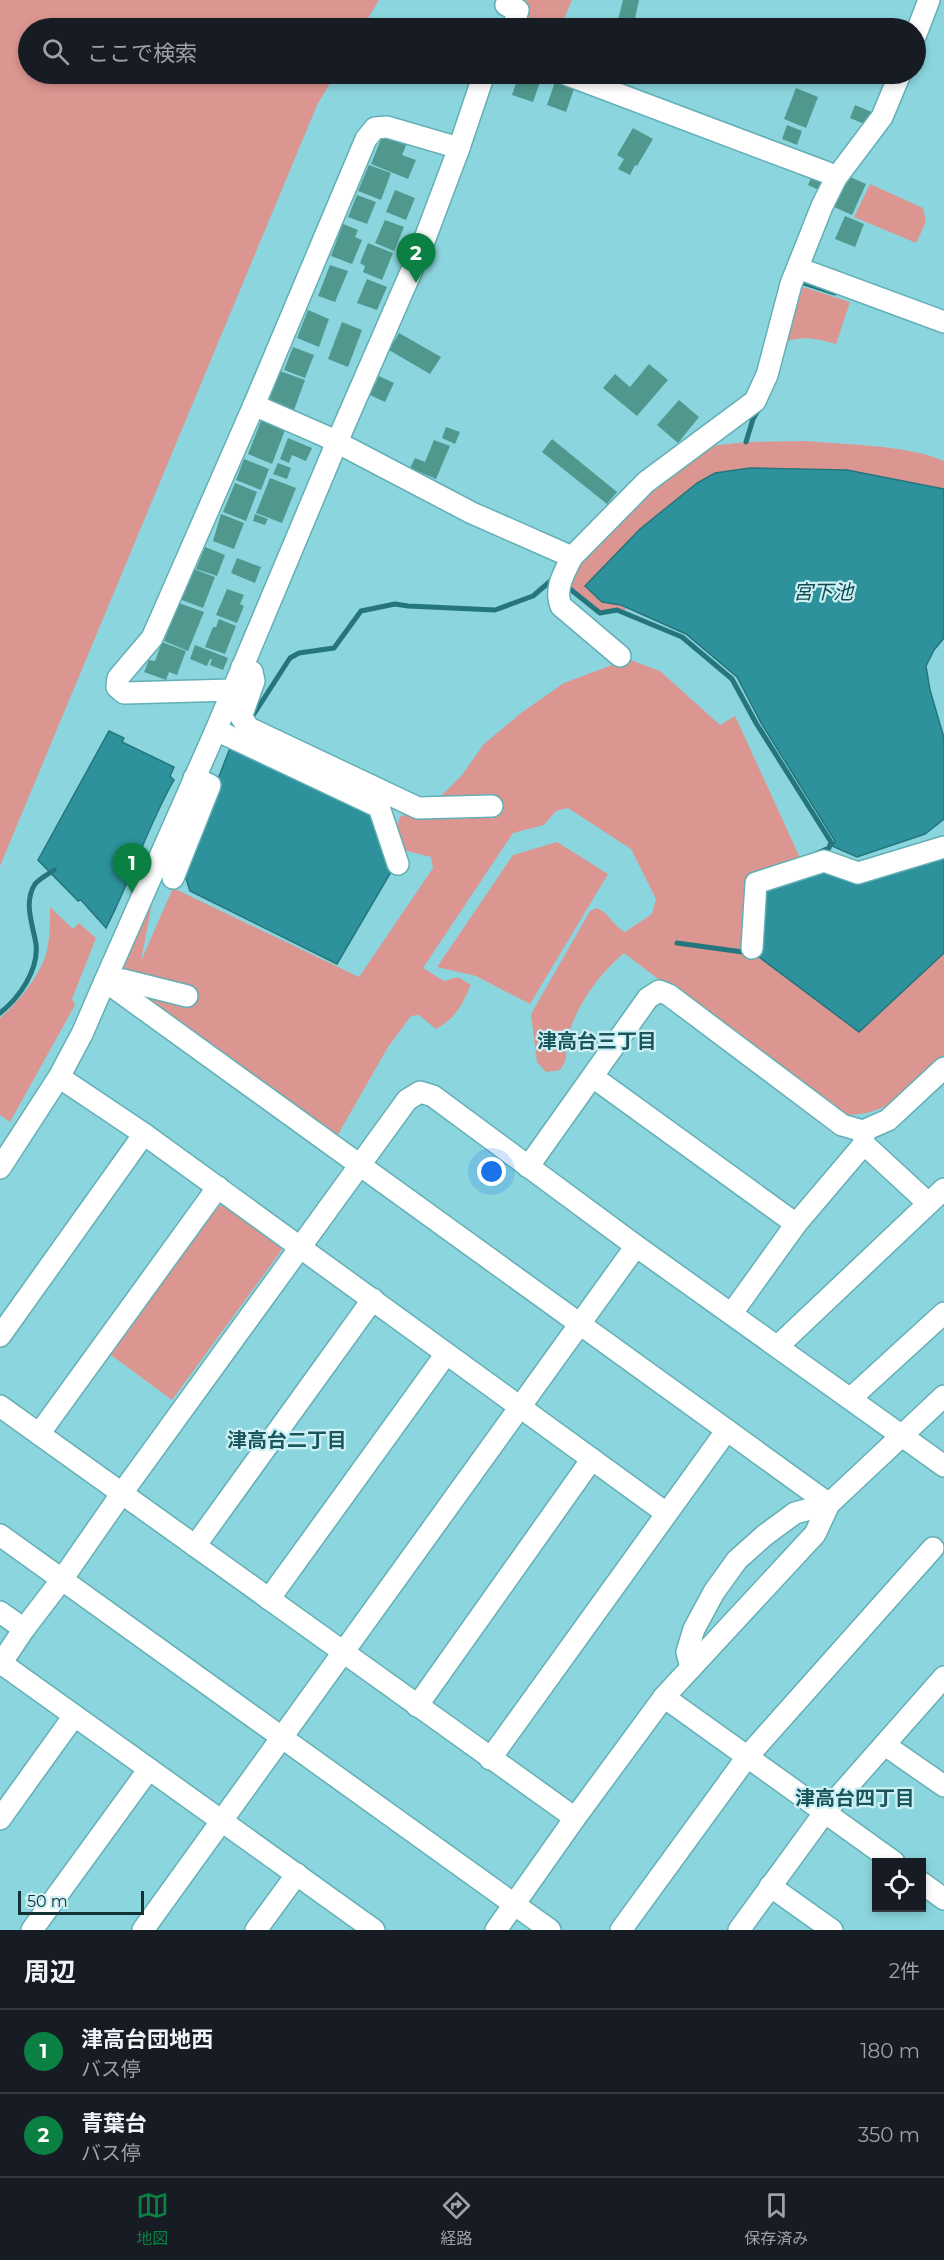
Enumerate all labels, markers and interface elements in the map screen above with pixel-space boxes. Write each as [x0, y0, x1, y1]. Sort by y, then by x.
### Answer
search box [18, 18, 926, 84]
icon: search [39, 35, 72, 68]
text: ここで検索 [87, 40, 197, 67]
pin: 2 [396, 234, 436, 283]
water label: 宮下池 [793, 580, 855, 604]
pin: 1 [112, 844, 152, 893]
district label: 津高台三丁目 [537, 1029, 657, 1053]
your location [477, 1157, 506, 1186]
district label: 津高台二丁目 [227, 1428, 347, 1452]
district label: 津高台四丁目 [795, 1786, 915, 1810]
map controls [872, 1858, 926, 1912]
button: locate [872, 1858, 926, 1912]
scale bar [18, 1888, 144, 1916]
text: 50 m [27, 1892, 68, 1911]
text: 周辺 [24, 1956, 76, 1988]
text: 2件 [889, 1959, 920, 1983]
text: 津高台団地西 [81, 2026, 213, 2053]
text: 1 [40, 2039, 47, 2063]
text: 180 m [860, 2039, 920, 2063]
text: バス停 [81, 2057, 141, 2081]
text: 青葉台 [81, 2110, 147, 2137]
text: 2 [38, 2123, 49, 2147]
text: 350 m [858, 2123, 920, 2147]
text: バス停 [81, 2141, 141, 2165]
tab: 地図 [136, 2189, 169, 2249]
tab: 経路 [440, 2189, 473, 2249]
tab: 保存済み [744, 2189, 808, 2249]

